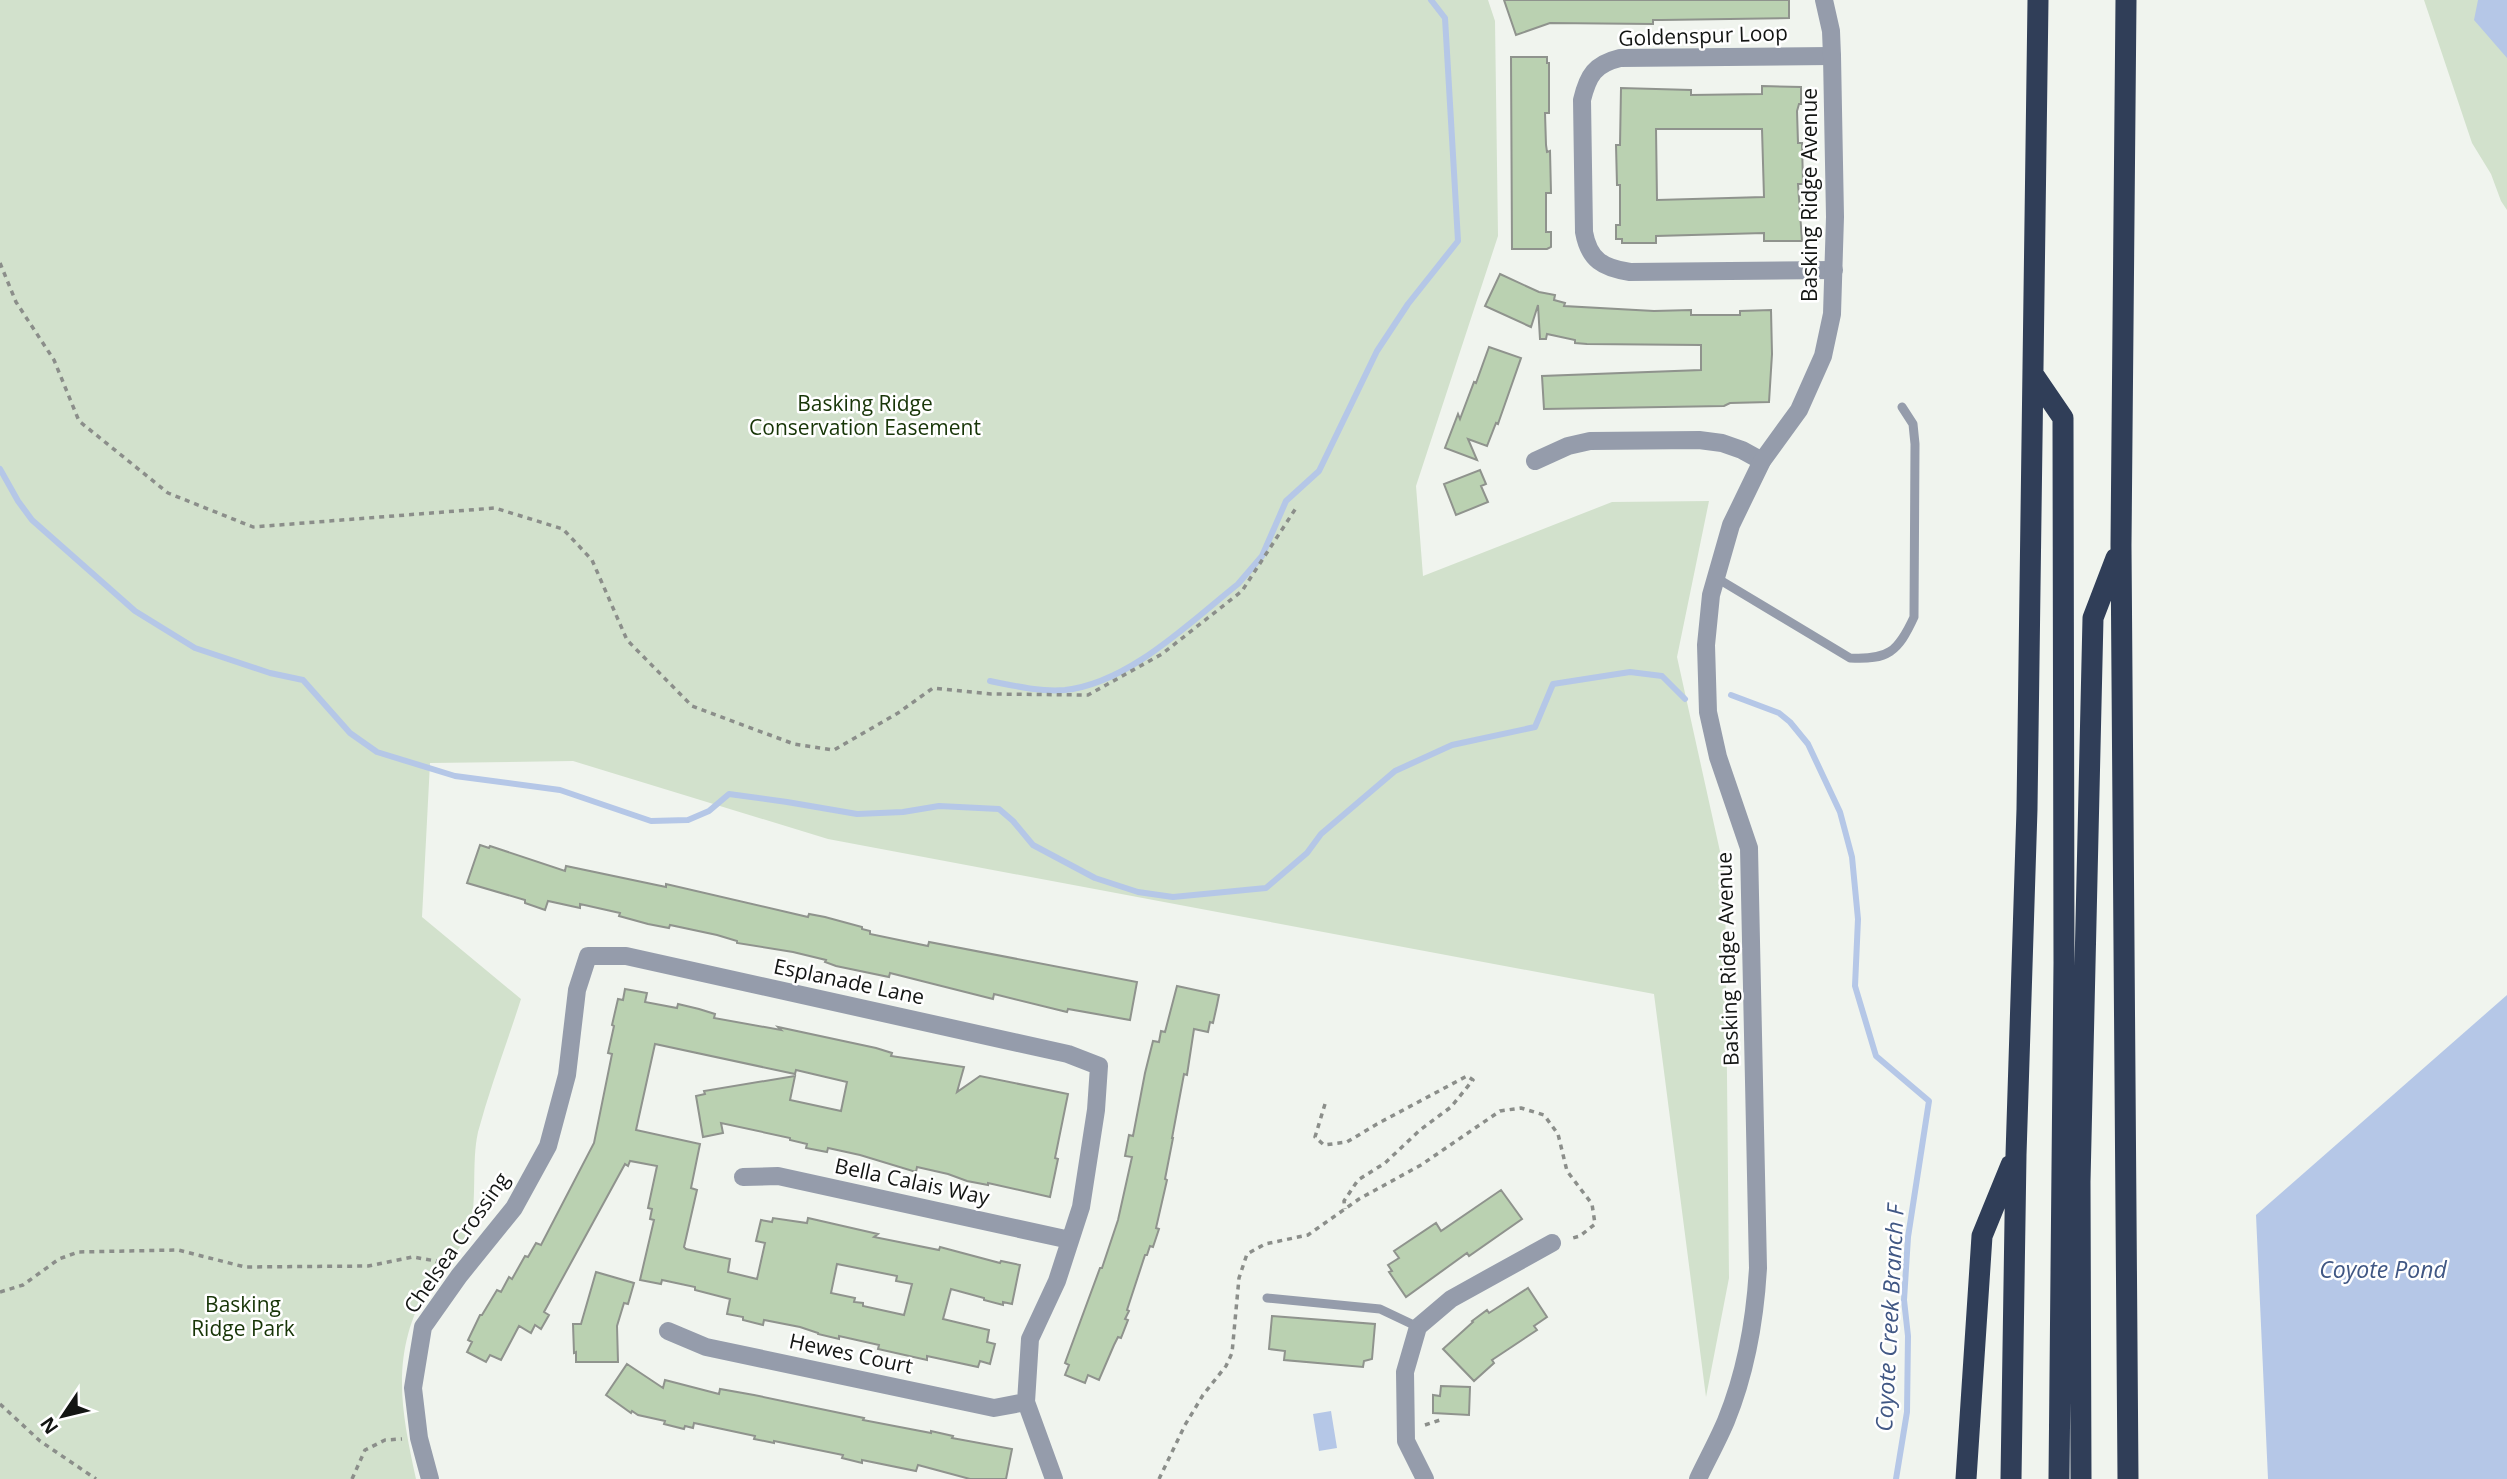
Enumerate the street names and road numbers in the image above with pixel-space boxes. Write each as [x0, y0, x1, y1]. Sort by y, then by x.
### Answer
street label: Goldenspur Loop [1618, 18, 1788, 52]
street label: Basking Ridge Avenue [1795, 88, 1823, 302]
street label: Basking Ridge Avenue [1709, 852, 1745, 1067]
street label: Esplanade Lane [771, 951, 927, 1011]
street label: Bella Calais Way [832, 1151, 993, 1211]
street label: Chelsea Crossing [397, 1166, 515, 1319]
street label: Hewes Court [787, 1326, 916, 1380]

